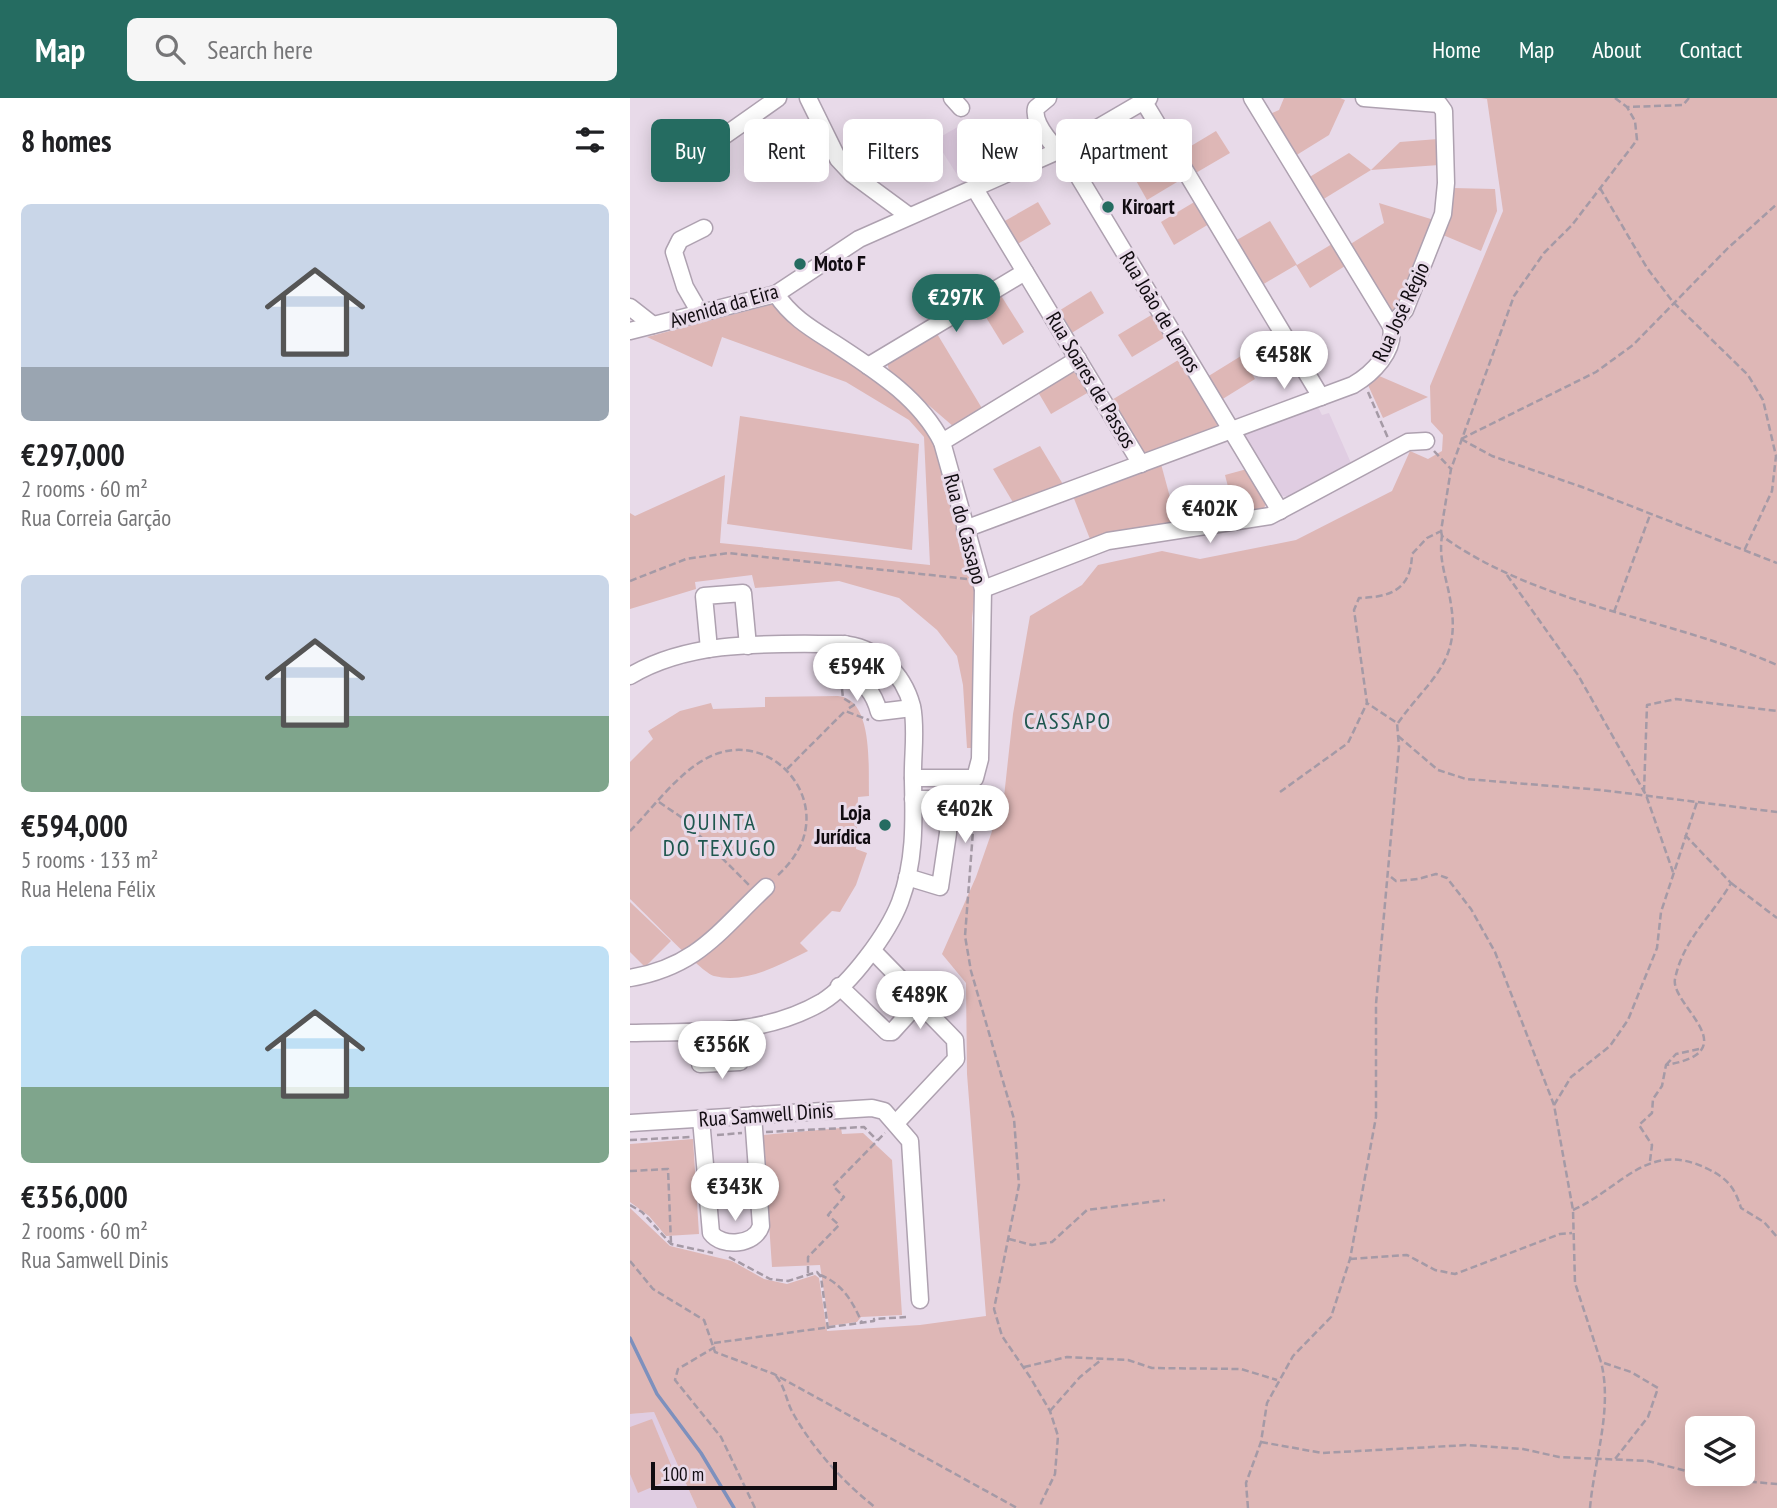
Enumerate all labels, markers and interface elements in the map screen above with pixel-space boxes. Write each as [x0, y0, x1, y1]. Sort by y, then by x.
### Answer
search box [127, 18, 617, 81]
text: Map [35, 28, 85, 71]
icon: search [151, 30, 189, 68]
text: Search here [207, 33, 313, 66]
text: Home [1432, 34, 1481, 65]
text: Map [1519, 34, 1554, 65]
text: About [1592, 34, 1641, 65]
text: Contact [1679, 34, 1742, 65]
chip: Buy [651, 119, 730, 182]
chip: Rent [744, 119, 829, 182]
chip: Filters [843, 119, 943, 182]
chip: New [957, 119, 1042, 182]
chip: Apartment [1056, 119, 1192, 182]
text: 8 homes [21, 121, 112, 160]
icon: filters [571, 121, 609, 159]
place label: Kiroart [1122, 193, 1175, 220]
marker: Kiroart [1100, 199, 1116, 215]
street label: Rua João de Lemos [1114, 246, 1207, 377]
icon: home [252, 249, 378, 375]
place label: Moto F [814, 250, 866, 277]
marker: Moto F [792, 256, 808, 272]
street label: Rua José Régio [1366, 258, 1435, 366]
pin: €297K [907, 274, 1005, 334]
street label: Avenida da Eira [667, 277, 781, 334]
text: €297K [928, 282, 984, 311]
street label: Rua Soares de Passos [1040, 307, 1143, 453]
pin: €458K [1235, 331, 1333, 391]
text: €458K [1256, 339, 1312, 368]
text: €297,000 [21, 435, 125, 474]
street label: Rua do Cassapo [938, 471, 993, 587]
text: 2 rooms · 60 m² [21, 474, 148, 503]
pin: €402K [1161, 486, 1259, 545]
text: €402K [1182, 493, 1238, 522]
text: Rua Correia Garção [21, 503, 171, 532]
icon: home [252, 620, 378, 746]
pin: €594K [808, 644, 906, 703]
text: €594K [829, 651, 885, 680]
district label: CASSAPO [1024, 706, 1112, 735]
pin: €402K [916, 786, 1014, 845]
text: €402K [937, 793, 993, 822]
place label: Loja Jurídica [814, 799, 871, 850]
text: €594,000 [21, 806, 128, 845]
district label: QUINTA DO TEXUGO [663, 807, 777, 862]
marker: Loja Jurídica [877, 817, 893, 833]
text: 5 rooms · 133 m² [21, 845, 158, 874]
text: Rua Helena Félix [21, 874, 156, 903]
pin: €489K [871, 972, 969, 1031]
text: €489K [892, 979, 948, 1008]
icon: home [252, 991, 378, 1117]
pin: €356K [673, 1021, 771, 1081]
text: €356K [694, 1029, 750, 1058]
street label: Rua Samwell Dinis [698, 1096, 834, 1133]
pin: €343K [686, 1164, 784, 1223]
text: €343K [707, 1171, 763, 1200]
text: €356,000 [21, 1177, 128, 1216]
text: 2 rooms · 60 m² [21, 1216, 148, 1245]
text: Rua Samwell Dinis [21, 1245, 169, 1274]
map controls [1685, 1416, 1755, 1486]
button: layers [1685, 1416, 1755, 1486]
scale bar [651, 1459, 836, 1491]
text: 100 m [662, 1462, 704, 1486]

